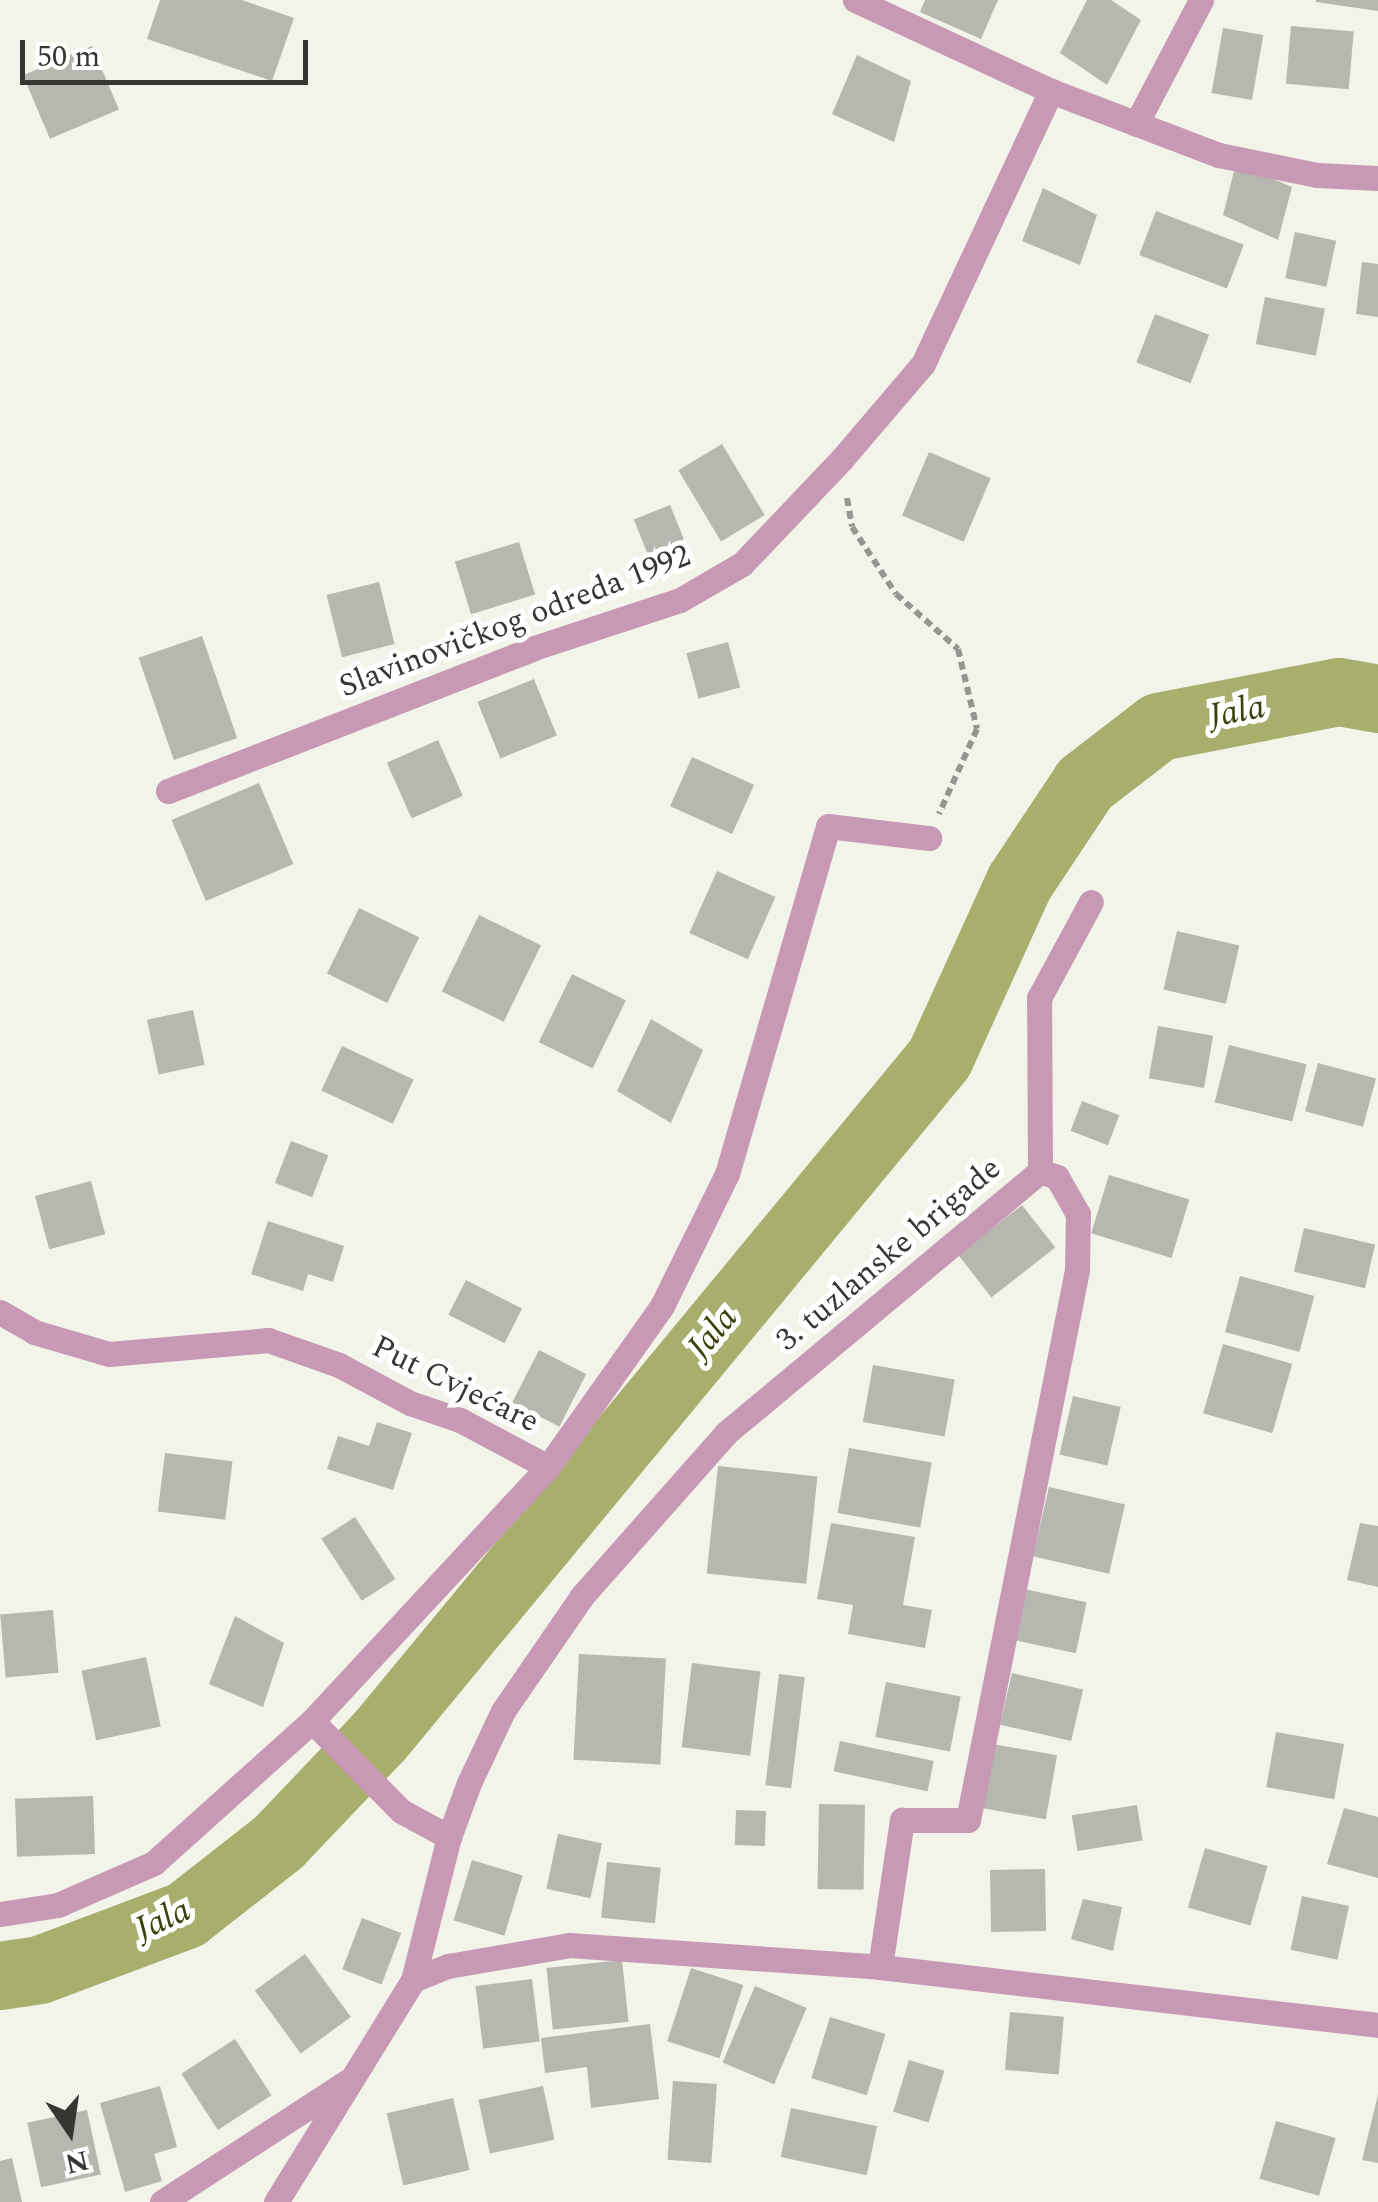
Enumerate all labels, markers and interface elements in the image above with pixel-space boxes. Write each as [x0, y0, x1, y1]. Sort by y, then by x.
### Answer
scale bar [25, 20, 312, 82]
text: 50 m [37, 34, 100, 80]
street label: Slavinovičkog odreda 1992 [334, 537, 696, 707]
water label: Jala [1206, 686, 1268, 738]
street label: 3. tuzlanske brigade [769, 1150, 1009, 1360]
water label: Jala [679, 1298, 747, 1368]
street label: Put Cvjećare [365, 1328, 545, 1442]
water label: Jala [129, 1889, 197, 1951]
north arrow [20, 2082, 120, 2182]
text: N [61, 2138, 93, 2185]

